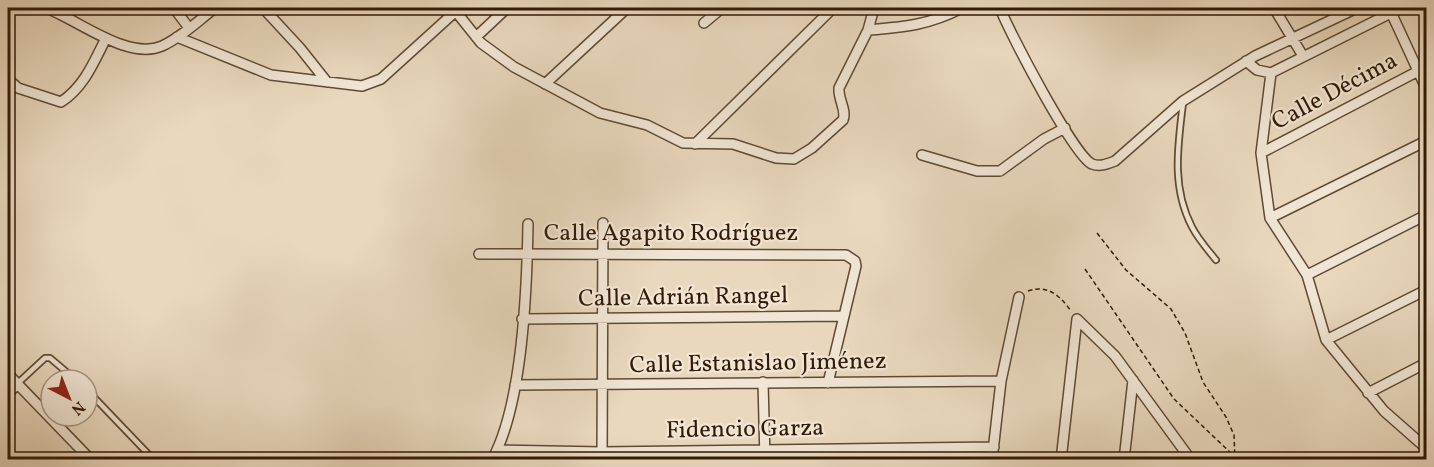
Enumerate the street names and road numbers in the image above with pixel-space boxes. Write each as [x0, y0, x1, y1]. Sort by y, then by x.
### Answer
street label: Calle Décima [1266, 45, 1404, 139]
street label: Calle Agapito Rodríguez [544, 217, 798, 251]
street label: Calle Adrián Rangel [578, 279, 788, 317]
street label: Calle Estanislao Jiménez [629, 345, 887, 383]
street label: Fidencio Garza [666, 412, 824, 448]

